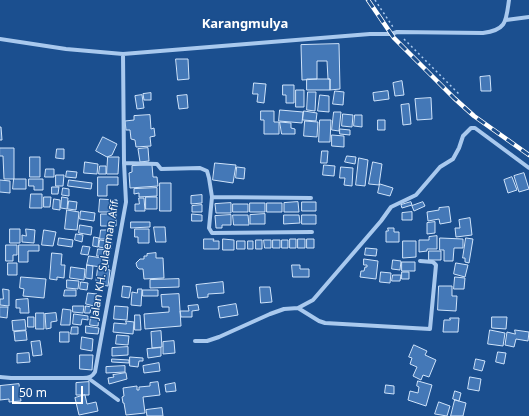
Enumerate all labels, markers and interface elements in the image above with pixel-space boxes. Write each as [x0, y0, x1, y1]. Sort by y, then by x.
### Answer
district label: Karangmulya [202, 16, 288, 32]
street label: Jalan KH. Sulaeman Afif [88, 200, 122, 320]
scale bar [14, 378, 85, 404]
text: 50 m [19, 384, 47, 401]

